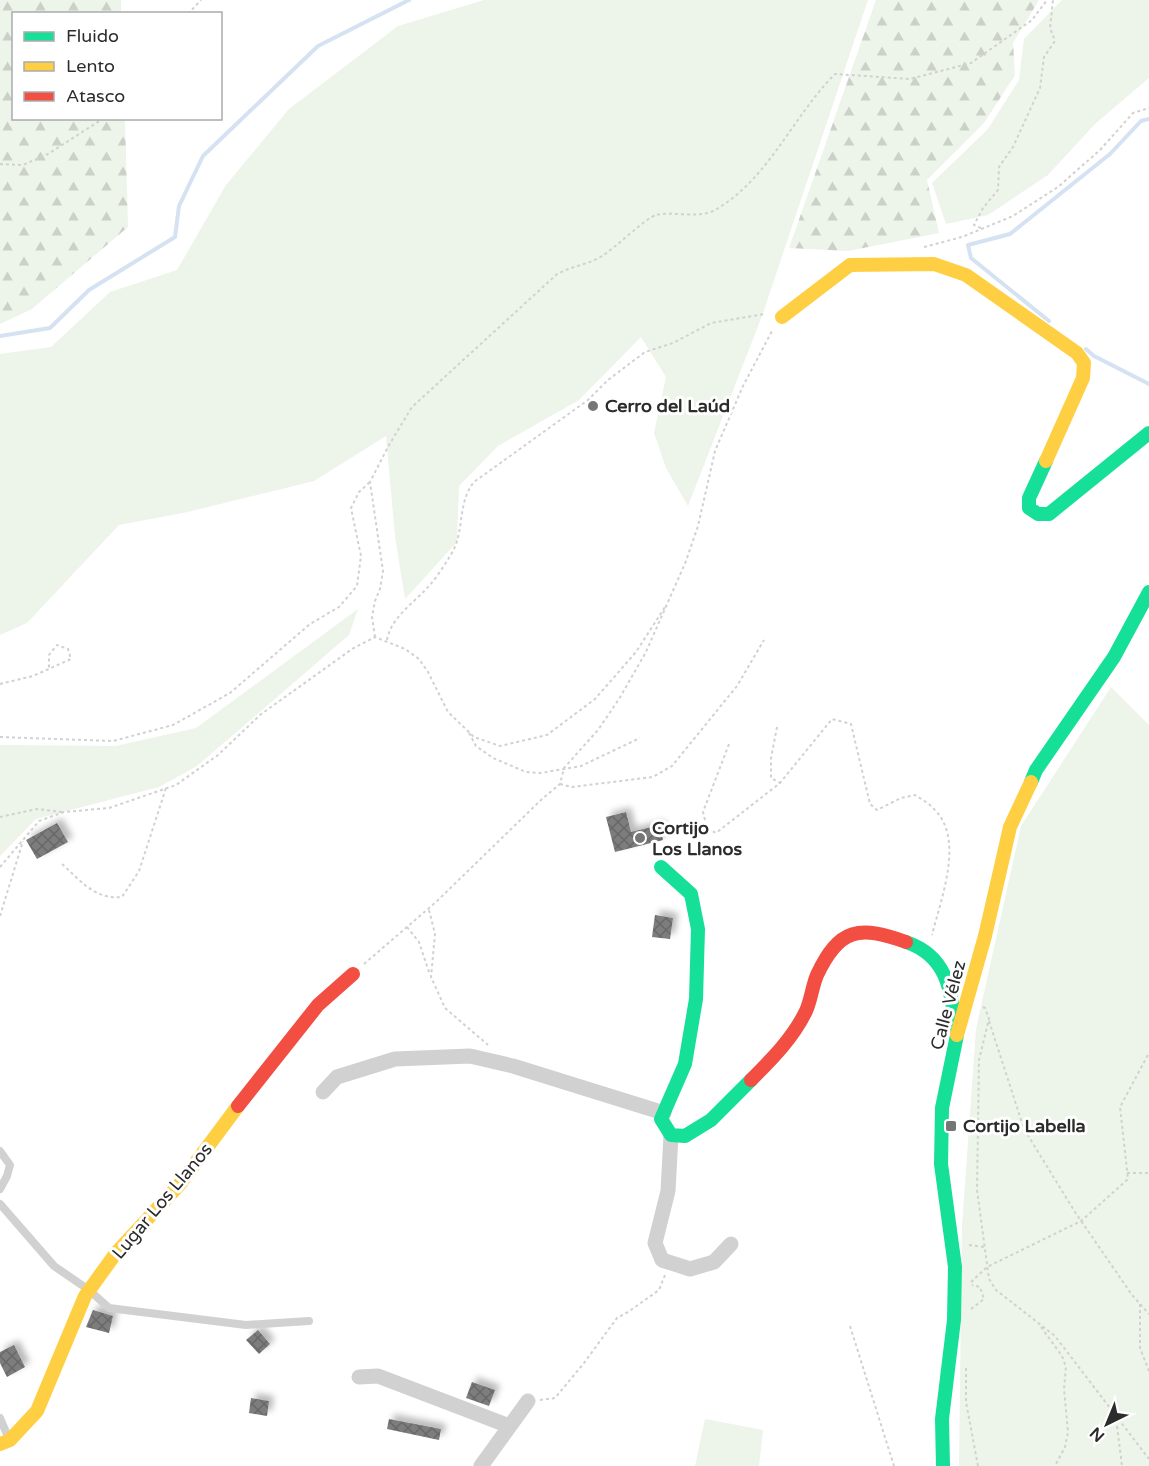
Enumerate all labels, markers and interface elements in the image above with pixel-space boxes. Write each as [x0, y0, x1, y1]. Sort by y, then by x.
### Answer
legend [12, 12, 222, 120]
text: Fluido [66, 25, 119, 47]
text: Lento [66, 55, 115, 77]
text: Atasco [66, 85, 125, 107]
place label: Cerro del Laúd [605, 395, 730, 417]
marker: Cerro del Laúd [586, 399, 600, 413]
place label: Cortijo Los Llanos [652, 817, 743, 860]
marker: Cortijo Los Llanos [633, 831, 647, 845]
street label: Calle Vélez [925, 958, 971, 1052]
place label: Cortijo Labella [963, 1115, 1086, 1137]
marker: Cortijo Labella [944, 1119, 958, 1133]
street label: Lugar Los Llanos [107, 1139, 217, 1263]
north arrow [1077, 1394, 1137, 1454]
text: N [1086, 1423, 1109, 1446]

